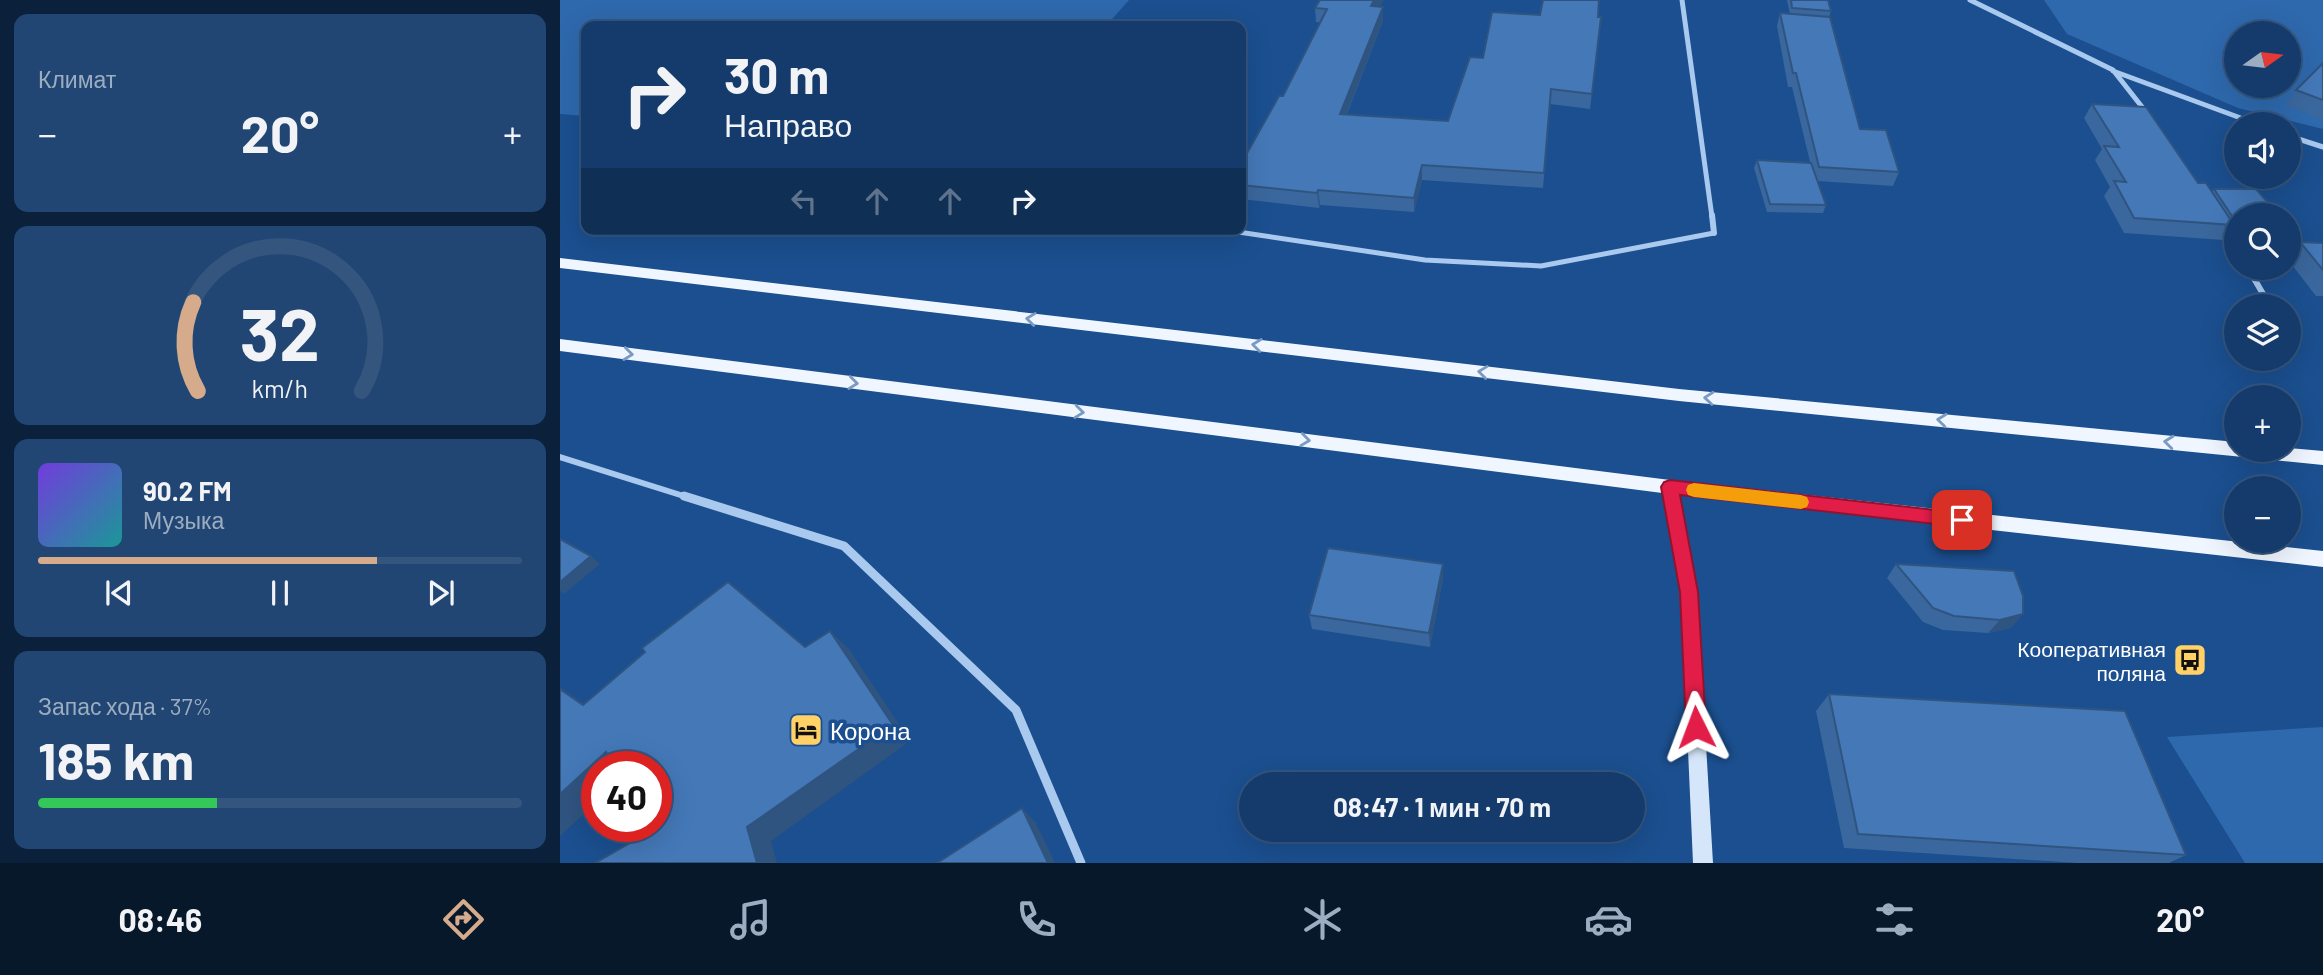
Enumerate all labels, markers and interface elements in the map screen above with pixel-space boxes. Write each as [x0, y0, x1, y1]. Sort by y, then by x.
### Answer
north arrow [2224, 21, 2301, 98]
map controls [2224, 21, 2301, 553]
text: 30 m [724, 45, 829, 104]
icon: right [609, 49, 700, 140]
text: Климат [38, 65, 116, 93]
text: 20° [241, 101, 319, 163]
text: Направо [724, 105, 852, 143]
text: − [38, 110, 57, 156]
text: + [503, 110, 522, 156]
button: sound [2224, 112, 2301, 189]
icon: left [785, 182, 823, 220]
icon: ahead [858, 182, 896, 220]
icon: ahead [931, 182, 969, 220]
icon: right [1004, 182, 1042, 220]
button: search [2224, 203, 2301, 280]
text: 32 [240, 289, 320, 377]
button: layers [2224, 294, 2301, 371]
one-way arrow [1025, 311, 1037, 326]
one-way arrow [1251, 338, 1263, 353]
one-way arrow [622, 346, 634, 361]
one-way arrow [1477, 365, 1488, 380]
text: km/h [252, 373, 308, 403]
one-way arrow [848, 375, 859, 390]
button: + [2224, 385, 2301, 462]
one-way arrow [1703, 391, 1714, 406]
one-way arrow [1073, 404, 1085, 419]
one-way arrow [1936, 413, 1947, 428]
one-way arrow [1299, 433, 1311, 448]
one-way arrow [2163, 435, 2174, 450]
text: 90.2 FM [143, 475, 232, 506]
button: − [2224, 476, 2301, 553]
pin [1932, 490, 1992, 550]
icon: arrive [1943, 501, 1981, 539]
text: Музыка [143, 506, 224, 534]
icon: previous [100, 574, 138, 612]
icon: pause [261, 574, 299, 612]
icon: next [422, 574, 460, 612]
place label: Кооперативная поляна [2017, 636, 2166, 685]
bus stop icon: Кооперативная поляна [2171, 641, 2209, 679]
position arrow [1659, 690, 1733, 764]
text: Запас хода · 37% [38, 692, 212, 720]
hotel icon: Корона [787, 711, 825, 749]
place label: Корона [830, 716, 911, 745]
text: 185 km [38, 728, 194, 790]
speed limit sign: 40 [581, 751, 672, 842]
text: 08:47 · 1 мин · 70 m [1333, 791, 1551, 822]
icon: directions [439, 895, 488, 944]
icon: music [726, 895, 775, 944]
icon: phone [1012, 895, 1061, 944]
icon: climate [1298, 895, 1347, 944]
icon: car [1584, 895, 1633, 944]
icon: filters [1870, 895, 1919, 944]
text: 08:46 [119, 900, 202, 938]
text: 20° [2156, 900, 2204, 938]

